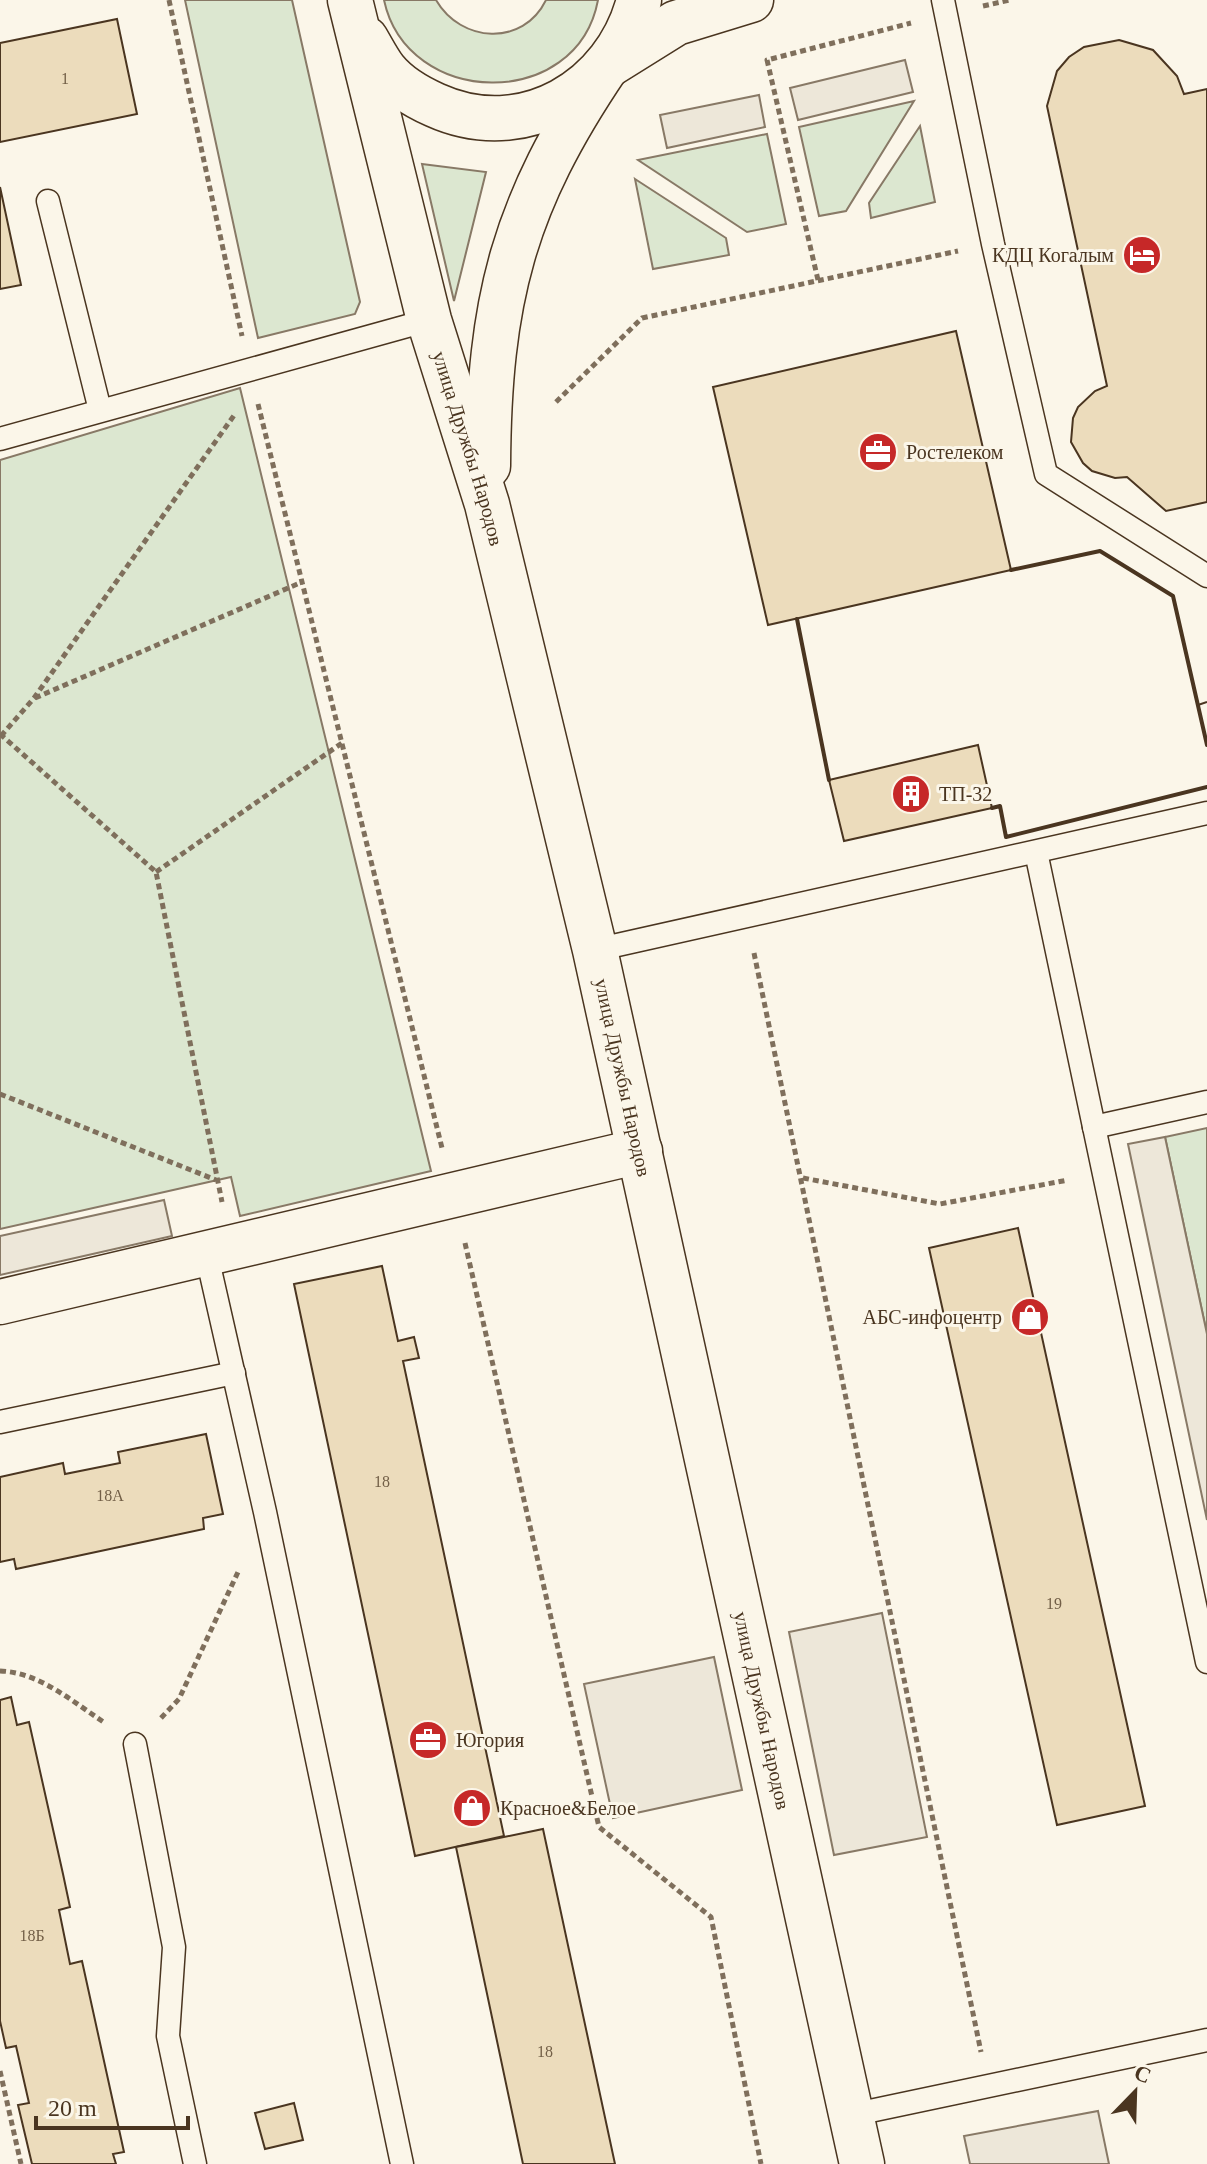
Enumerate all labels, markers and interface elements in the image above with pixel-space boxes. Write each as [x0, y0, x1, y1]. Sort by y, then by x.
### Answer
house number: 1 [61, 70, 69, 87]
hotel icon: КДЦ Когалым [1121, 234, 1163, 276]
place label: КДЦ Когалым [992, 244, 1114, 267]
street label: улица Дружбы Народов [428, 348, 508, 548]
office icon: Ростелеком [857, 431, 899, 473]
place label: Ростелеком [906, 441, 1004, 463]
building icon: ТП-32 [890, 773, 932, 815]
place label: ТП-32 [939, 783, 992, 805]
street label: улица Дружбы Народов [590, 976, 656, 1179]
shop icon: АБС-инфоцентр [1009, 1296, 1051, 1338]
place label: АБС-инфоцентр [863, 1306, 1002, 1329]
house number: 18 [374, 1473, 390, 1490]
house number: 18А [96, 1487, 124, 1504]
house number: 19 [1046, 1595, 1062, 1612]
street label: улица Дружбы Народов [729, 1609, 795, 1811]
office icon: Югория [407, 1719, 449, 1761]
place label: Югория [456, 1729, 524, 1752]
shop icon: Красное&Белое [451, 1787, 493, 1829]
place label: Красное&Белое [500, 1797, 636, 1820]
house number: 18Б [19, 1927, 45, 1944]
house number: 18 [537, 2043, 553, 2060]
north arrow [1095, 2052, 1175, 2132]
text: С [1130, 2059, 1155, 2089]
scale bar [36, 2080, 188, 2130]
text: 20 m [48, 2095, 97, 2121]

